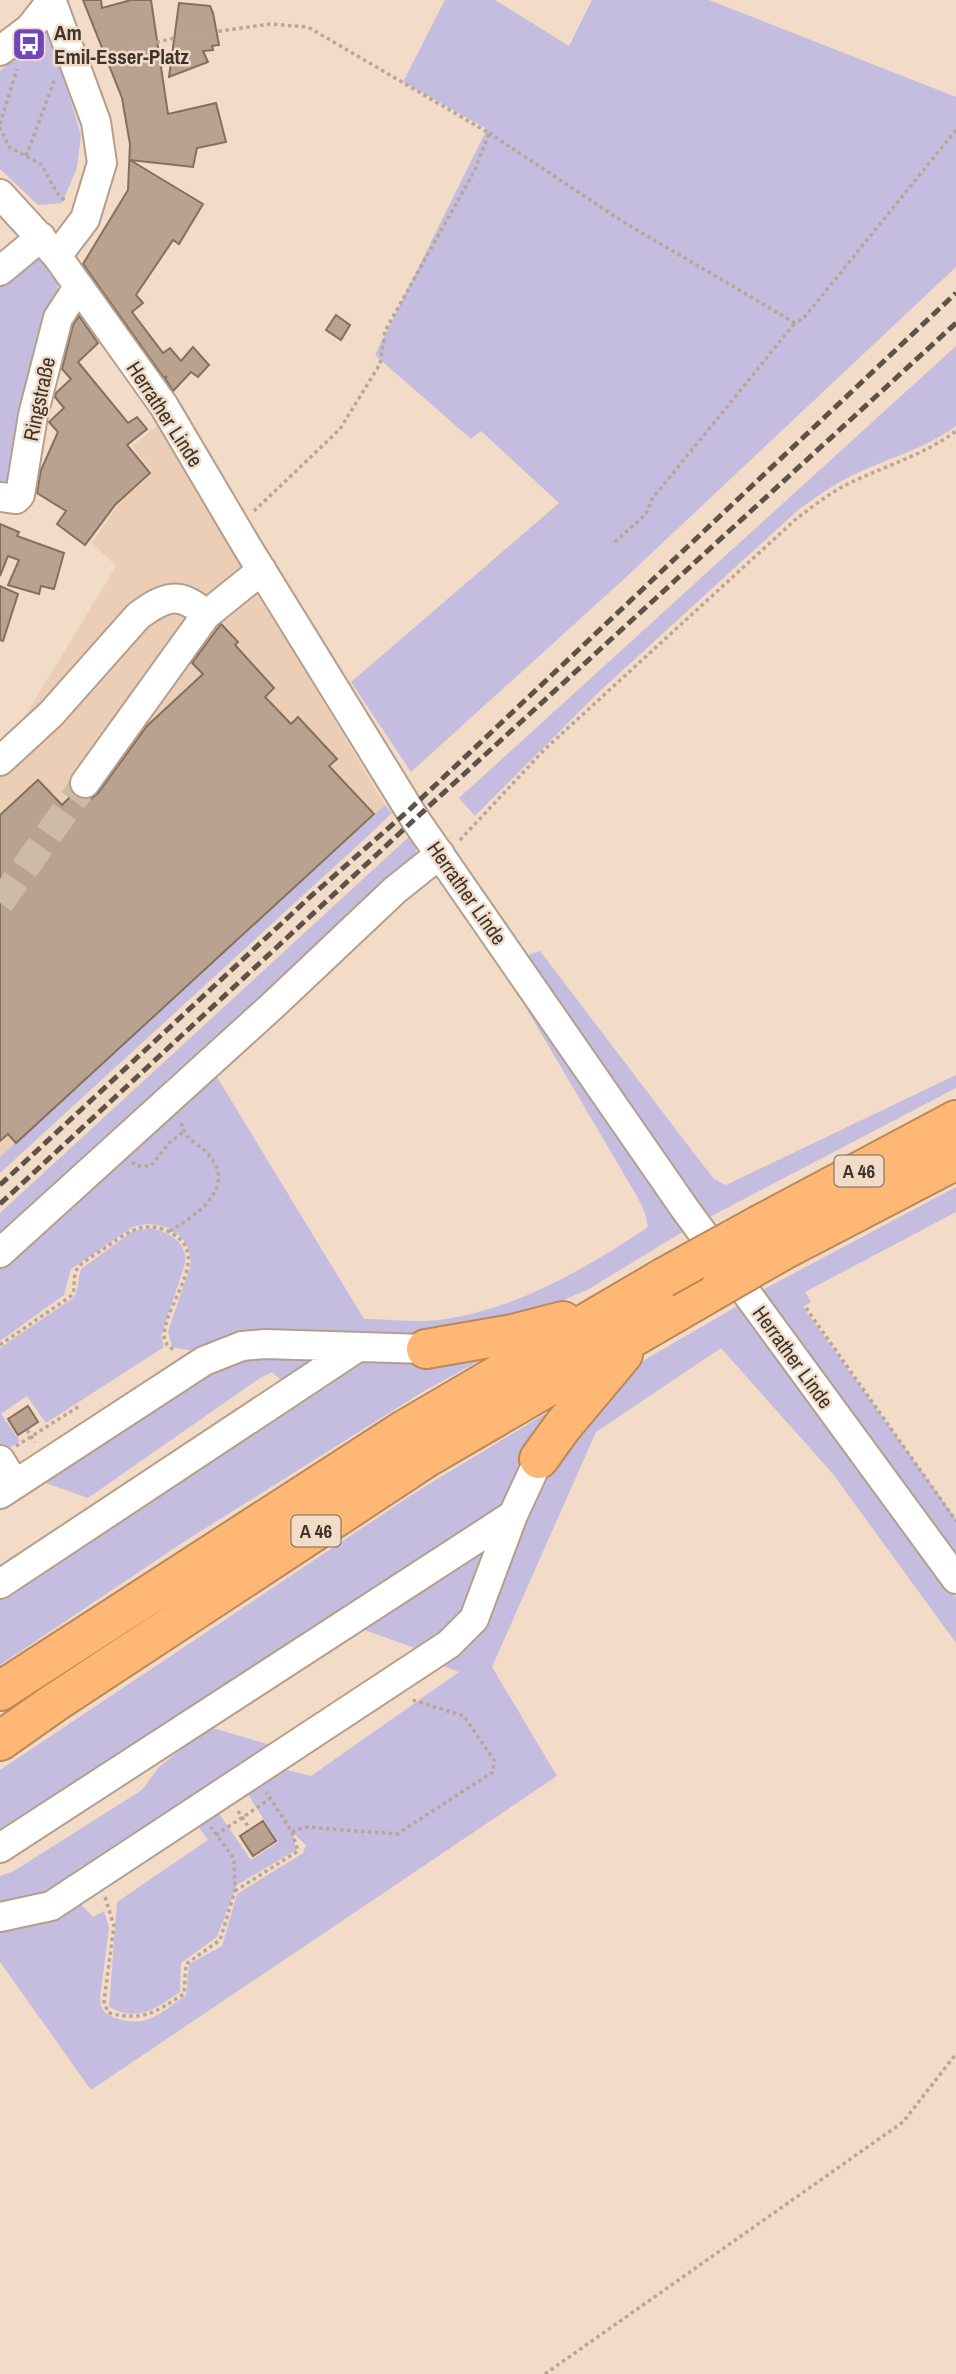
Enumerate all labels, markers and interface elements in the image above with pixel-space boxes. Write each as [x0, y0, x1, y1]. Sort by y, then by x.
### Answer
place label: Am Emil-Esser-Platz [54, 18, 189, 71]
bus stop icon: Am Emil-Esser-Platz [10, 25, 48, 63]
street label: Ringstraße [16, 354, 62, 444]
street label: Herrather Linde [120, 356, 210, 472]
street label: Herrather Linde [421, 835, 513, 951]
road number: A 46 [834, 1156, 884, 1186]
street label: Herrather Linde [746, 1300, 840, 1414]
road number: A 46 [292, 1516, 340, 1546]

